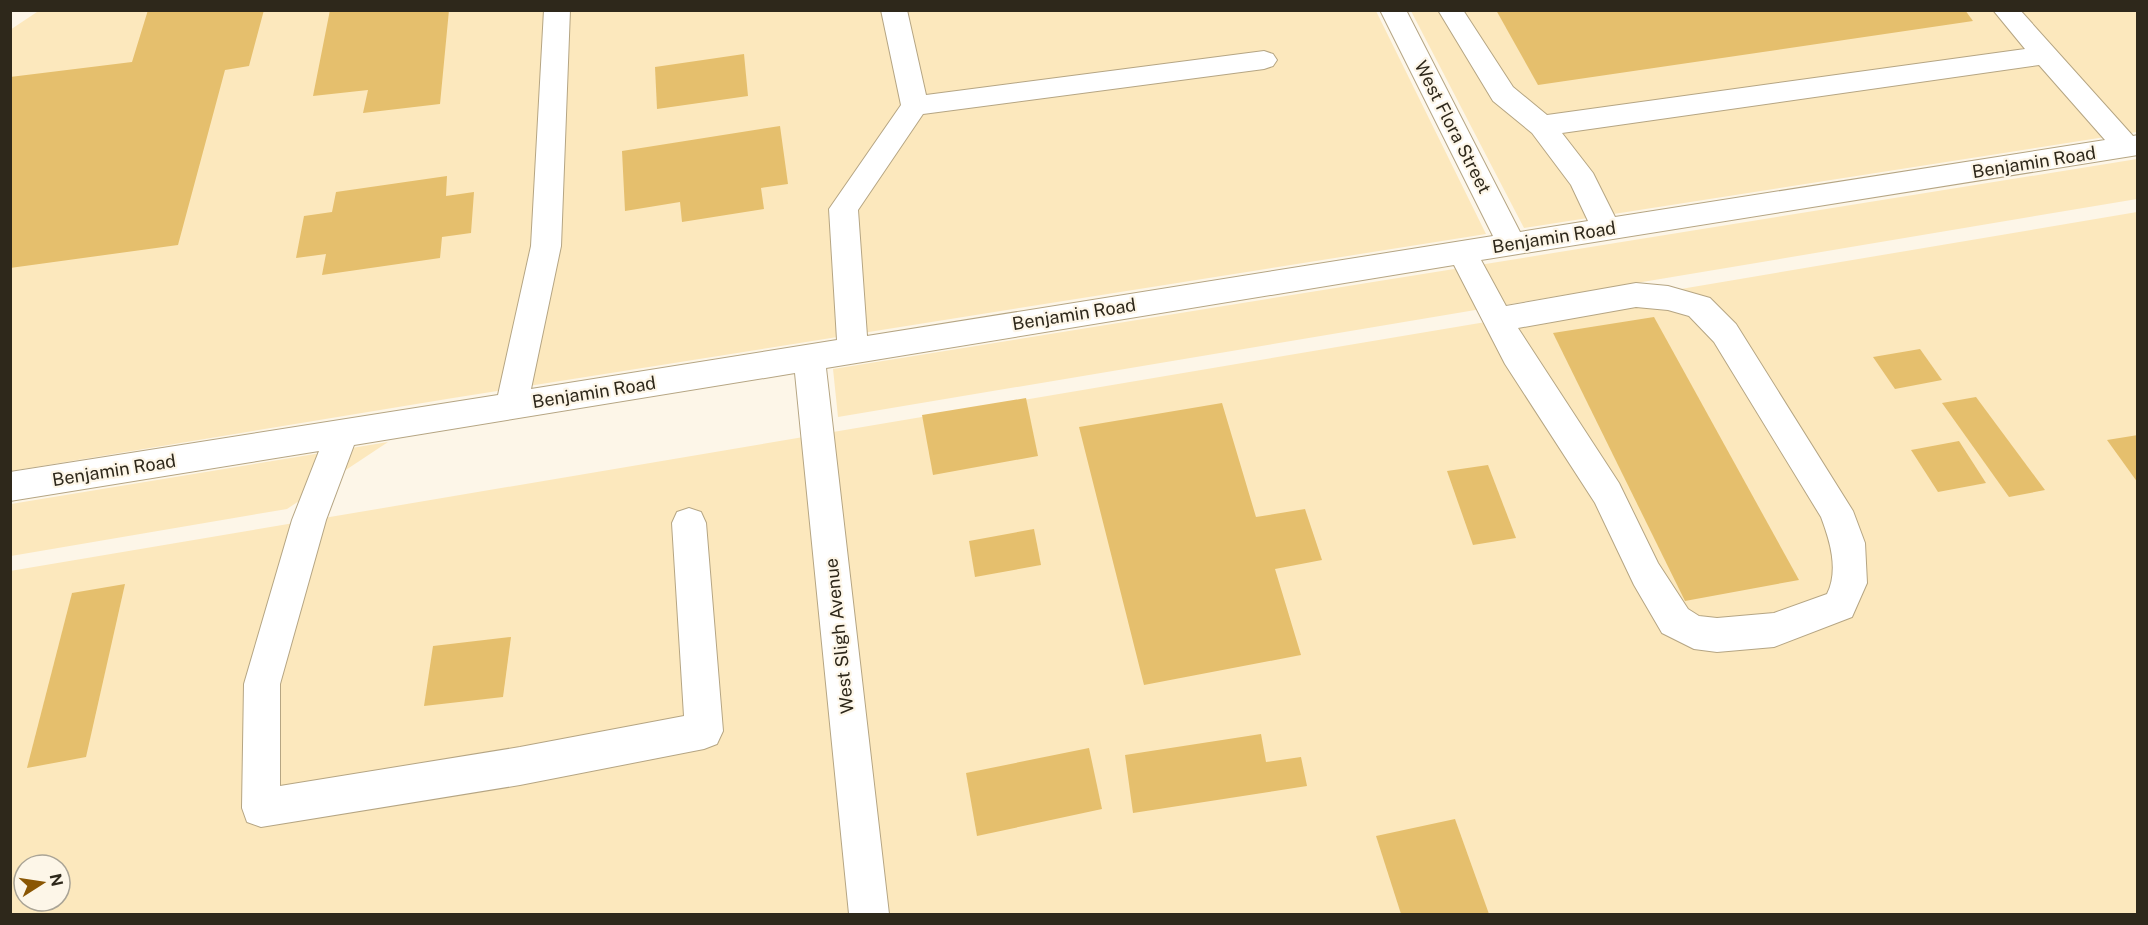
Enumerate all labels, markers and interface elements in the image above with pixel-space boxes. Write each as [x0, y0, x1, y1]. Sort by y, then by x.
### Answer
street label: West Flora Street [1410, 57, 1496, 197]
street label: Benjamin Road [1971, 142, 2097, 182]
street label: Benjamin Road [1491, 217, 1617, 257]
street label: Benjamin Road [1011, 294, 1137, 334]
street label: Benjamin Road [531, 372, 657, 412]
street label: Benjamin Road [51, 450, 177, 490]
street label: West Sligh Avenue [820, 557, 858, 715]
north arrow [12, 853, 72, 913]
text: N [46, 872, 67, 888]

